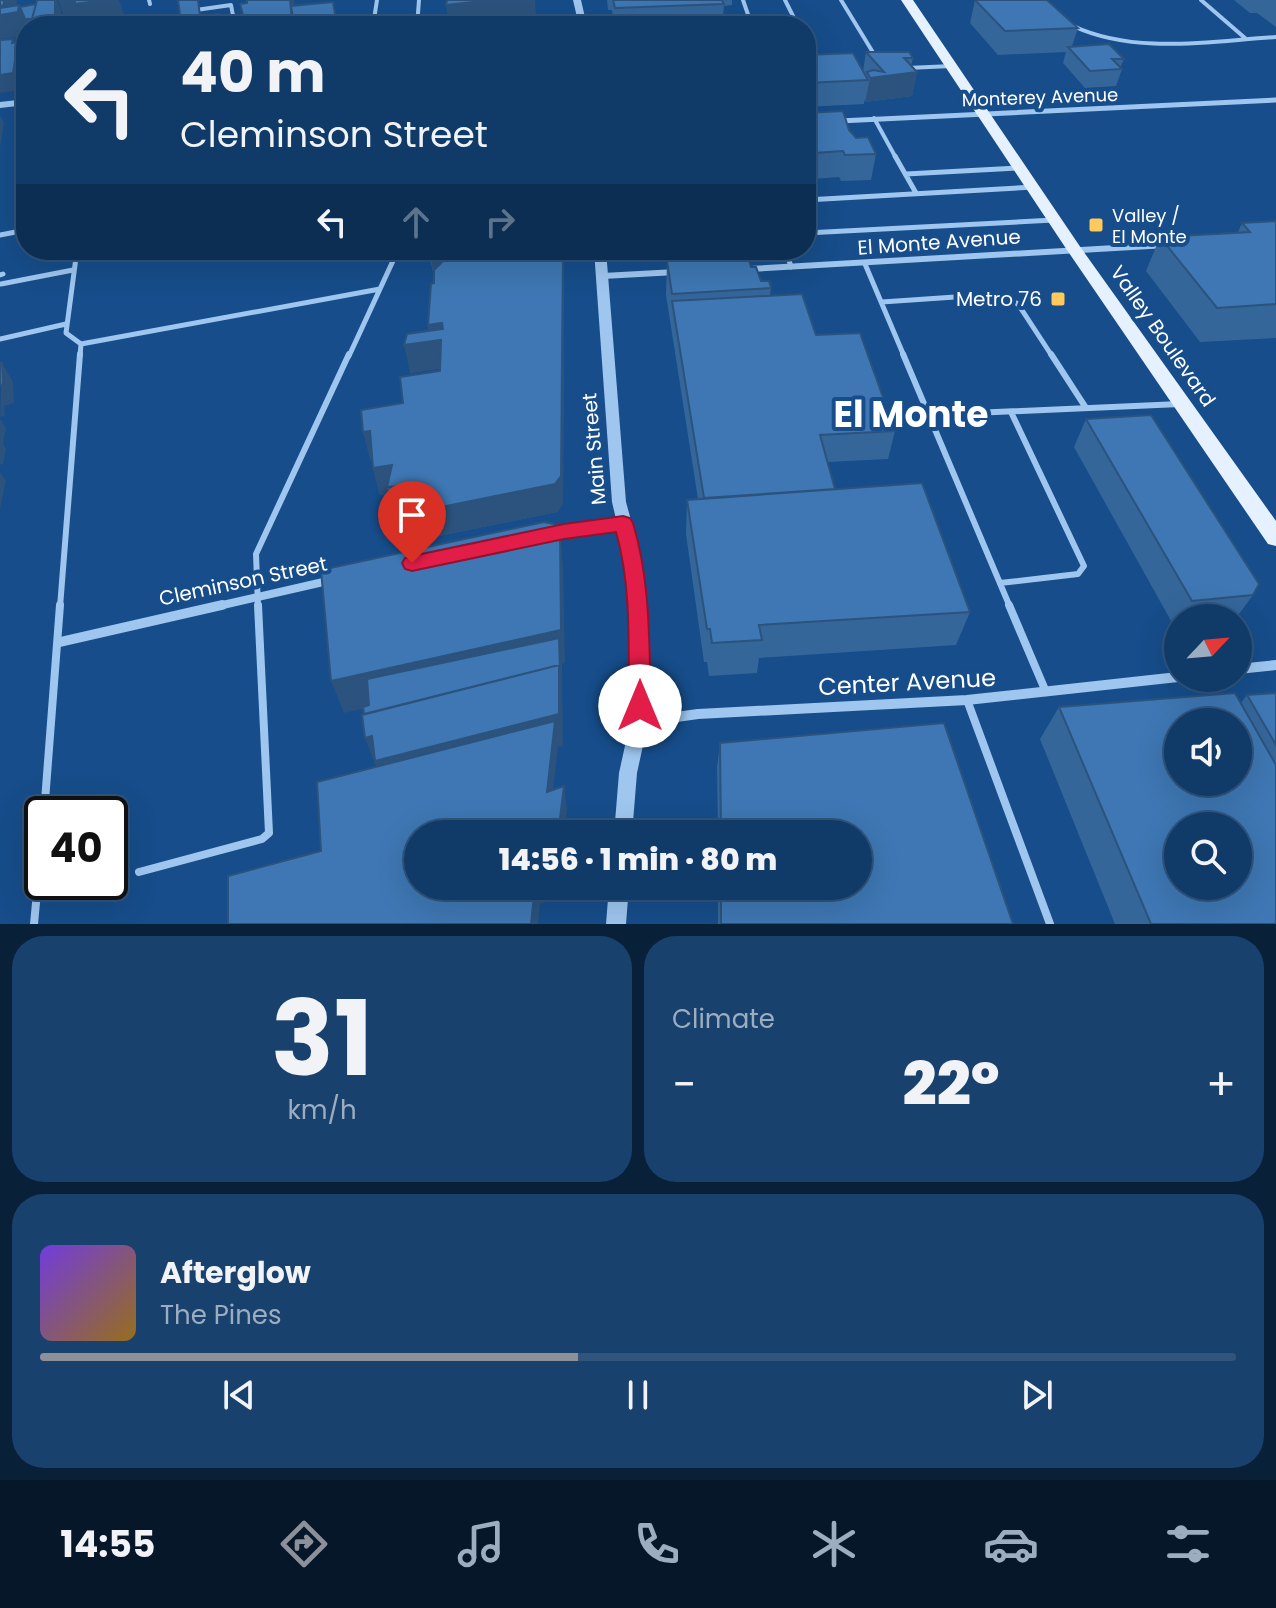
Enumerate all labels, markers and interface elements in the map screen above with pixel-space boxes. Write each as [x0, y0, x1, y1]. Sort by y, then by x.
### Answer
text: 40 m [180, 33, 326, 112]
icon: left [48, 48, 152, 152]
street label: Monterey Avenue [961, 82, 1119, 112]
text: Cleminson Street [180, 109, 488, 160]
icon: left [310, 200, 354, 244]
icon: ahead [394, 200, 438, 244]
icon: right [478, 200, 522, 244]
place label: Valley / El Monte [1112, 203, 1187, 249]
marker: Valley / El Monte [1087, 216, 1105, 234]
street label: El Monte Avenue [856, 222, 1022, 262]
street label: Valley Boulevard [1104, 260, 1222, 412]
place label: Metro 76 [956, 285, 1042, 313]
marker: Metro 76 [1049, 290, 1067, 308]
district label: El Monte [834, 389, 988, 440]
street label: Main Street [575, 392, 613, 506]
pin [378, 481, 446, 563]
icon: arrive [390, 493, 434, 537]
street label: Cleminson Street [156, 550, 330, 612]
north arrow [1164, 604, 1252, 692]
map controls [1164, 604, 1252, 900]
street label: Center Avenue [817, 661, 997, 703]
position arrow [598, 664, 682, 748]
button: sound [1164, 708, 1252, 796]
speed limit sign: 40 [24, 796, 128, 900]
button: search [1164, 812, 1252, 900]
text: 14:56 · 1 min · 80 m [499, 838, 777, 881]
text: 31 [271, 966, 373, 1111]
text: Climate [672, 1001, 775, 1037]
text: 22° [903, 1042, 1000, 1126]
text: − [672, 1054, 696, 1115]
text: + [1206, 1054, 1236, 1115]
text: km/h [287, 1092, 357, 1128]
text: Afterglow [160, 1251, 311, 1294]
text: The Pines [160, 1297, 282, 1333]
icon: previous [217, 1373, 261, 1417]
icon: pause [616, 1373, 660, 1417]
icon: next [1015, 1373, 1059, 1417]
icon: directions [276, 1516, 332, 1572]
icon: music [453, 1516, 509, 1572]
icon: phone [629, 1516, 685, 1572]
icon: climate [806, 1516, 862, 1572]
icon: car [983, 1516, 1039, 1572]
icon: filters [1160, 1516, 1216, 1572]
text: 14:55 [60, 1519, 155, 1570]

